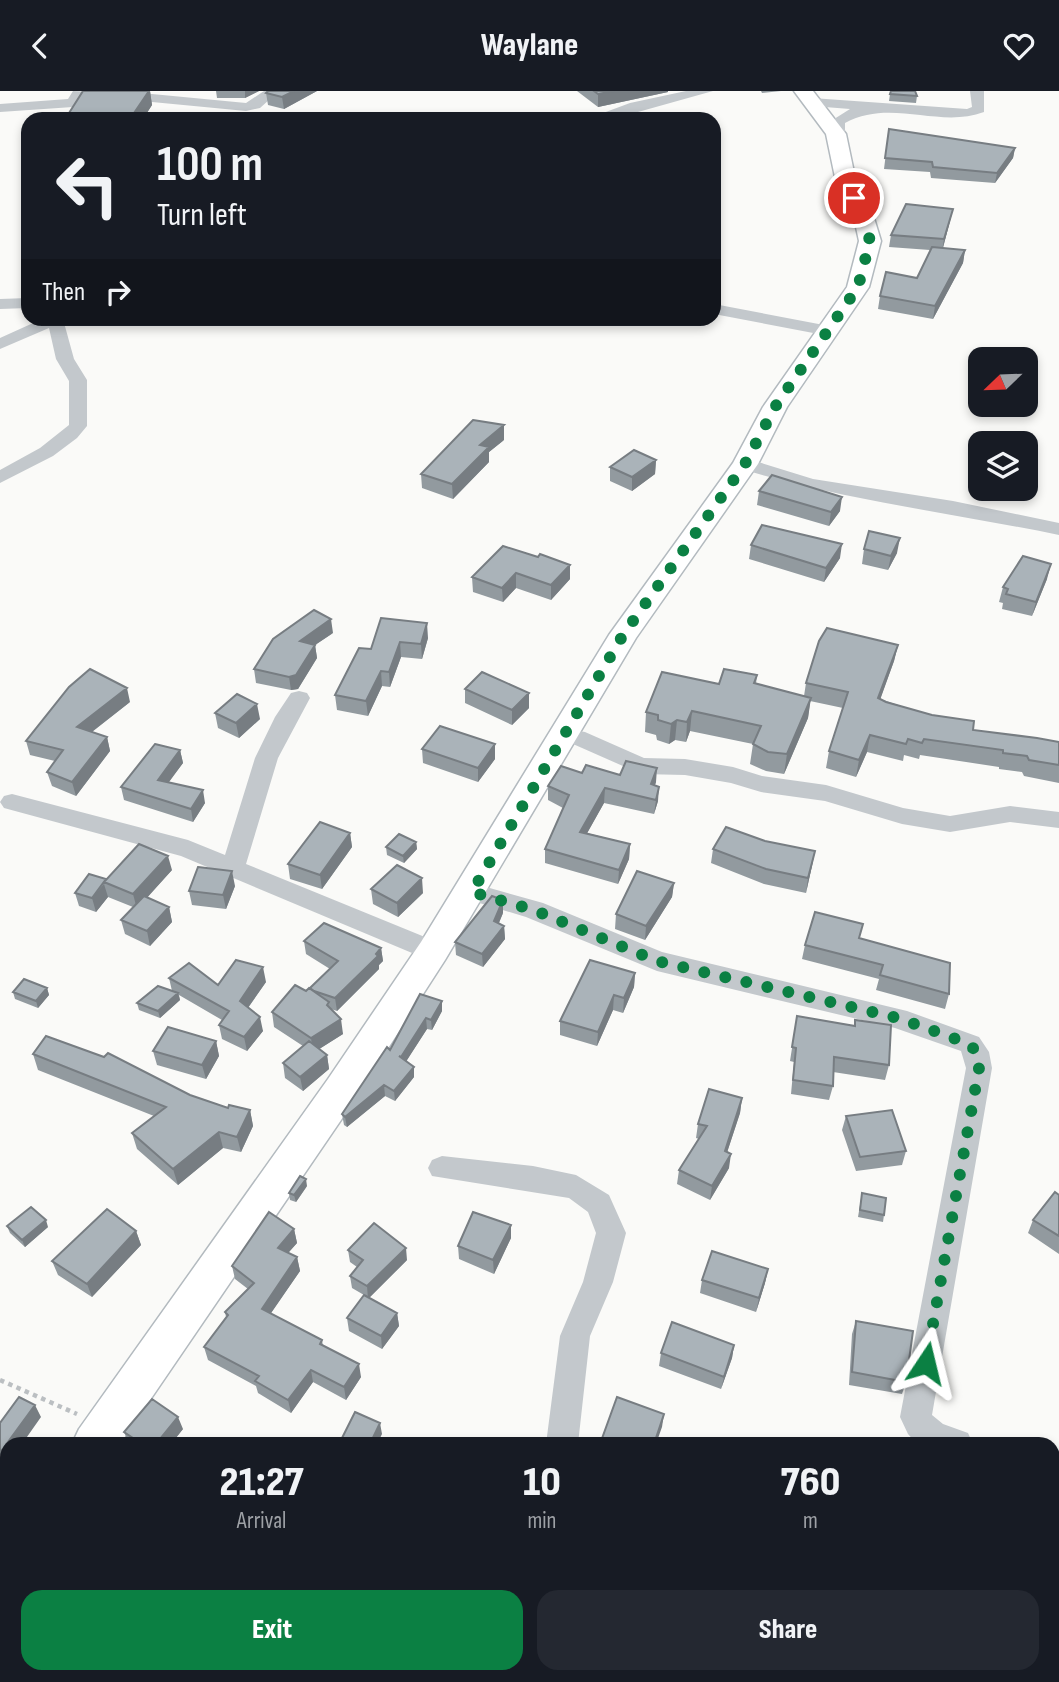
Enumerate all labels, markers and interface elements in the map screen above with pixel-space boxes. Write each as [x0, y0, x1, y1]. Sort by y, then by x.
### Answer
text: Waylane [481, 26, 578, 65]
icon: back [21, 27, 59, 65]
icon: heart [1000, 27, 1038, 65]
text: 100 m [157, 136, 263, 195]
icon: left [42, 140, 133, 231]
pin [824, 168, 884, 228]
icon: arrive [835, 179, 873, 217]
text: Turn left [157, 196, 247, 235]
icon: right [99, 273, 137, 311]
text: Then [42, 277, 85, 308]
north arrow [968, 347, 1038, 417]
map controls [968, 347, 1038, 501]
button: layers [968, 431, 1038, 501]
position arrow [889, 1326, 963, 1400]
text: 21:27 [220, 1457, 304, 1508]
text: 10 [523, 1457, 561, 1508]
text: 760 [780, 1457, 840, 1508]
text: Arrival [237, 1507, 286, 1535]
text: min [528, 1507, 556, 1535]
text: m [803, 1507, 818, 1535]
button: Exit [21, 1590, 523, 1670]
button: Share [537, 1590, 1039, 1670]

